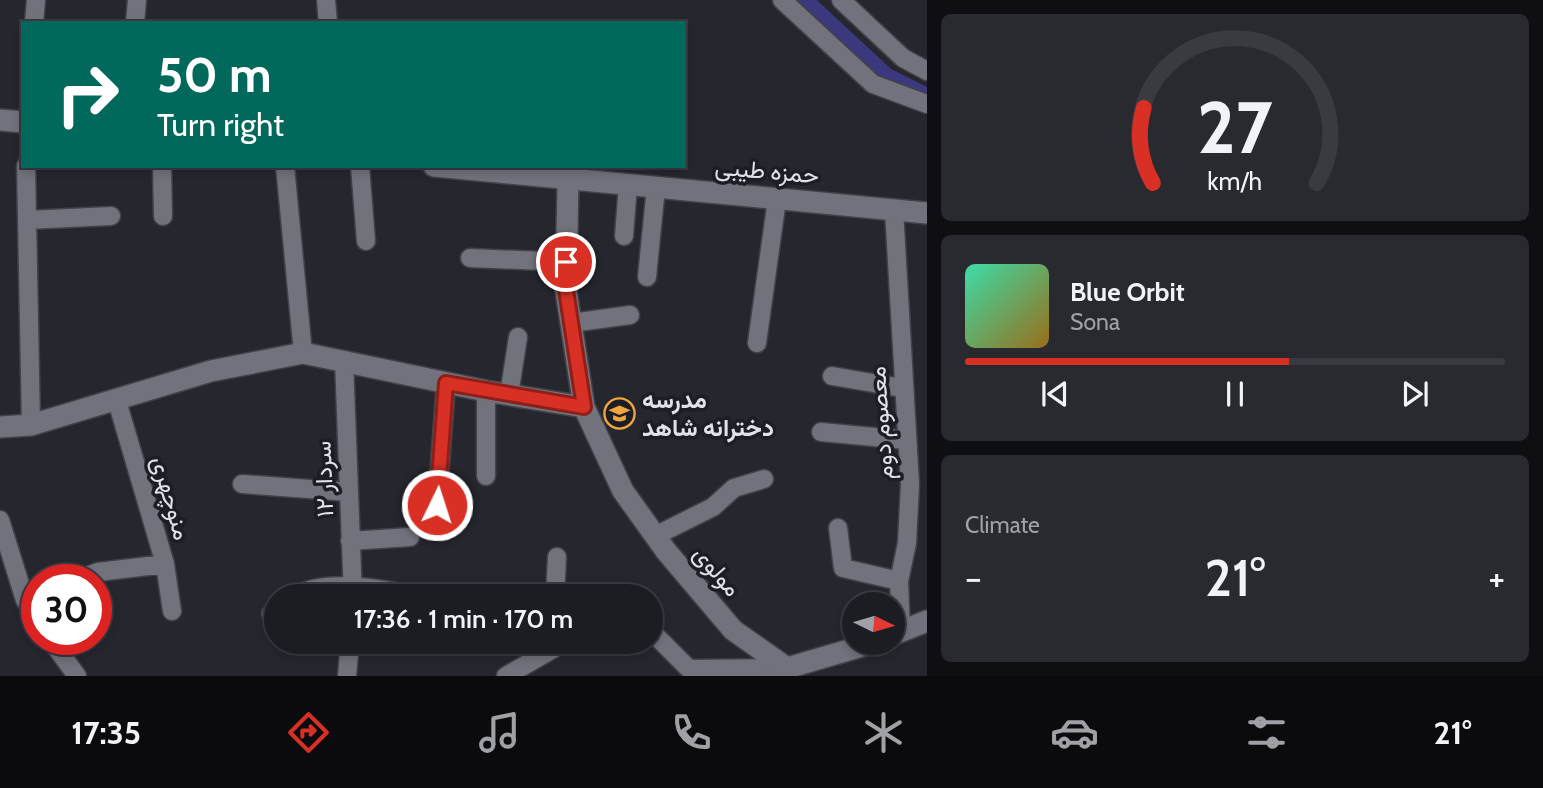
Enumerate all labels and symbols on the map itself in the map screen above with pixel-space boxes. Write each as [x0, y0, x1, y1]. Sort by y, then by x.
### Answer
street label: حمزه طیبی [714, 152, 820, 190]
pin [536, 232, 596, 292]
street label: معصوم دوم [862, 365, 901, 481]
place label: مدرسه دخترانه شاهد [642, 385, 774, 443]
school or university icon: مدرسه دخترانه شاهد [602, 397, 636, 431]
street label: سردار ۱۲ [308, 440, 340, 518]
street label: منوچهری [144, 453, 197, 544]
position arrow [400, 468, 474, 542]
street label: مولوی [687, 539, 747, 603]
speed limit sign: 30 [21, 564, 112, 655]
north arrow [842, 592, 905, 654]

